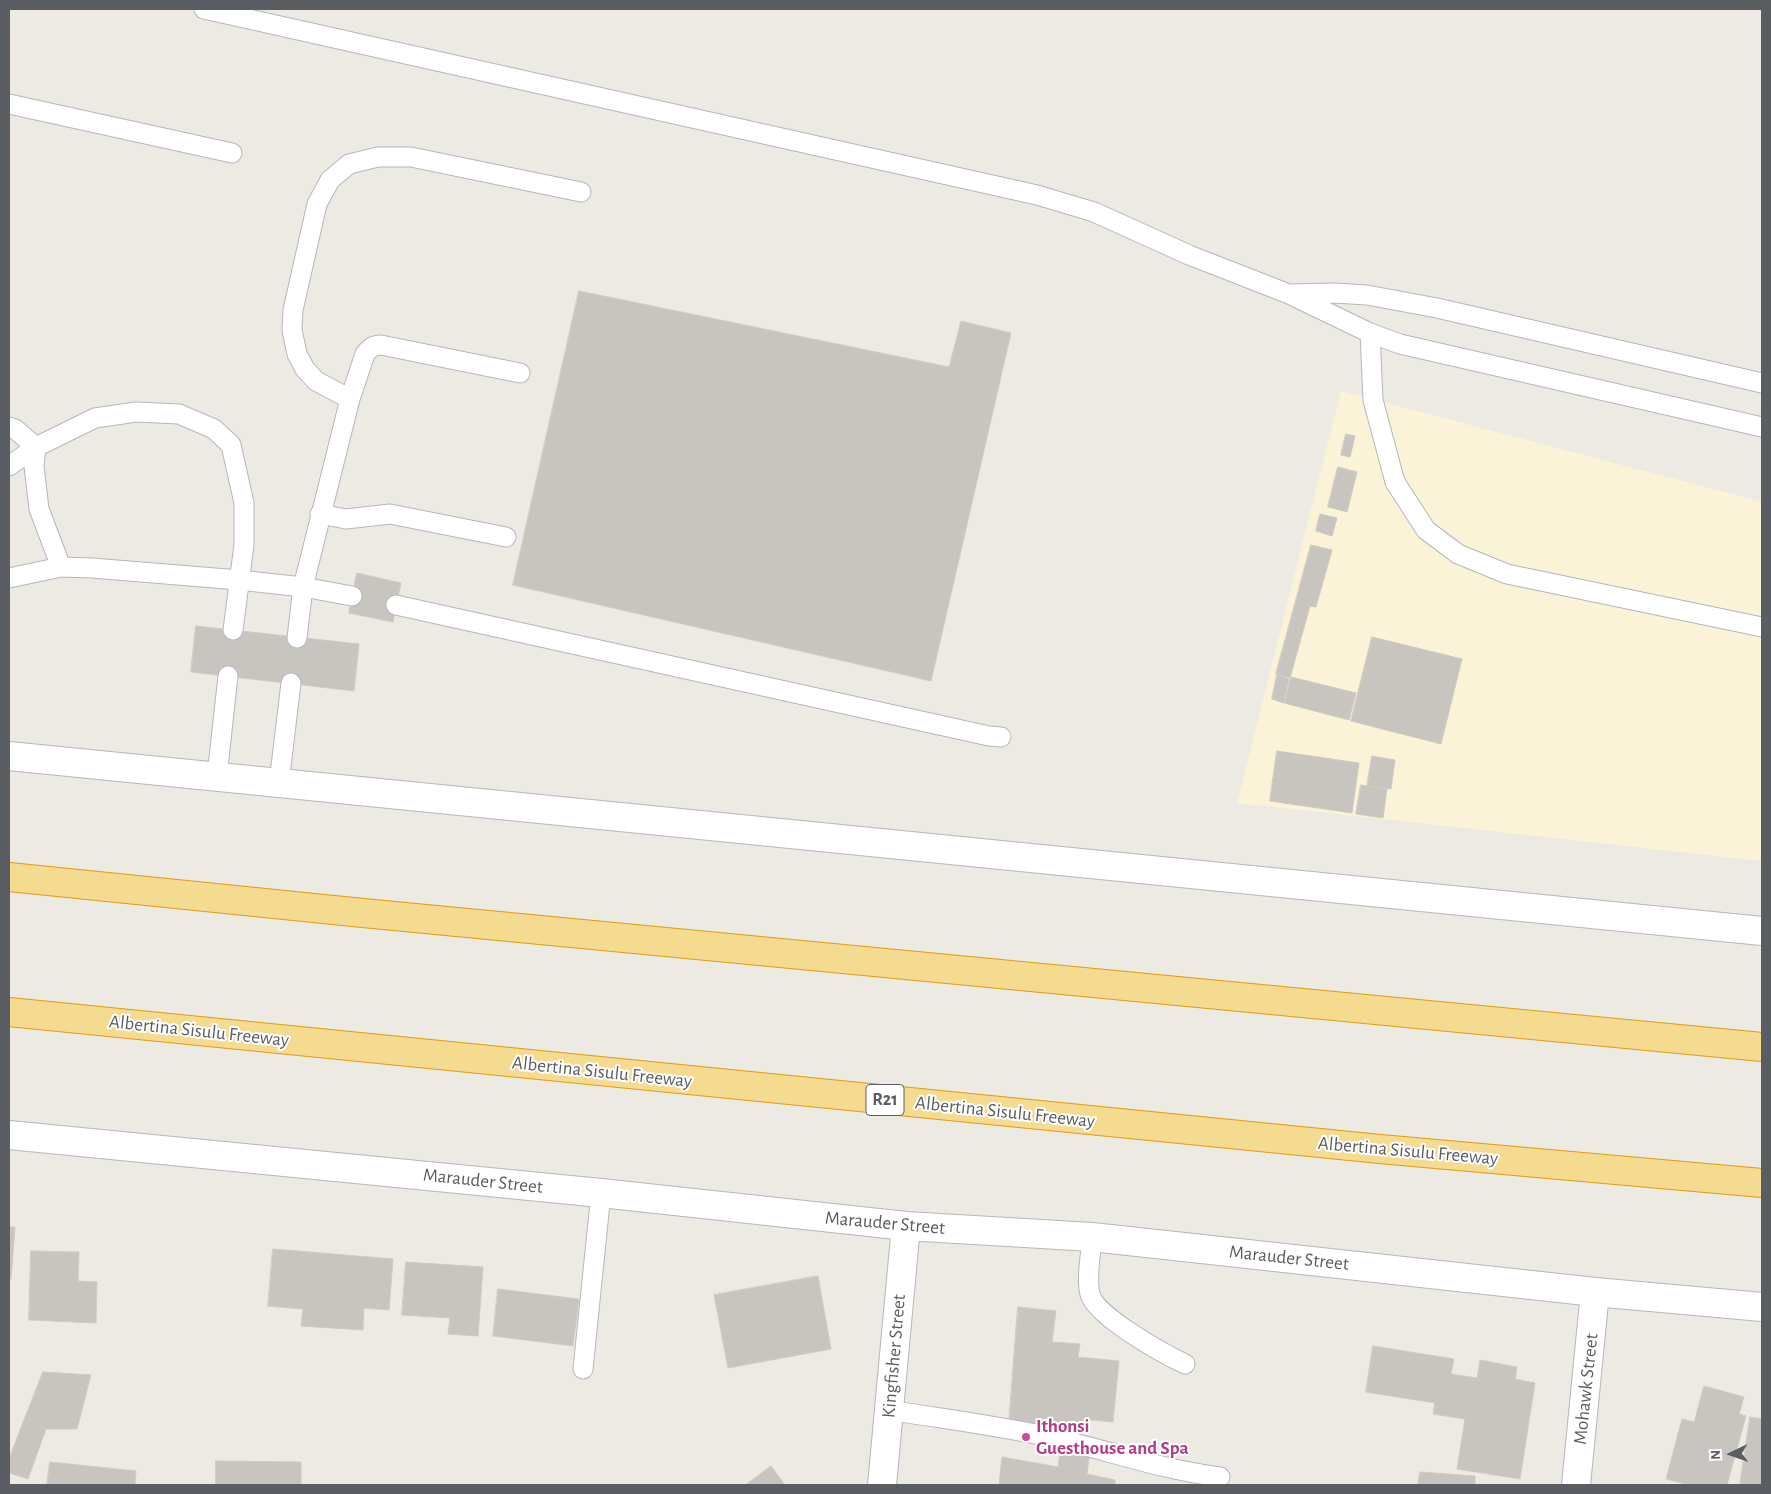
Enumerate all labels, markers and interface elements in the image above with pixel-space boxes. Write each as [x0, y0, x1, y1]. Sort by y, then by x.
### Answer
street label: Albertina Sisulu Freeway [108, 1010, 290, 1052]
street label: Albertina Sisulu Freeway [511, 1051, 693, 1093]
road number: R21 [866, 1084, 904, 1116]
street label: Albertina Sisulu Freeway [914, 1091, 1096, 1133]
street label: Albertina Sisulu Freeway [1317, 1132, 1499, 1170]
street label: Marauder Street [422, 1163, 544, 1199]
street label: Marauder Street [824, 1206, 946, 1240]
street label: Marauder Street [1228, 1240, 1350, 1276]
street label: Kingfisher Street [877, 1293, 911, 1419]
street label: Mohawk Street [1569, 1332, 1603, 1446]
place label: Ithonsi Guesthouse and Spa [1036, 1415, 1189, 1459]
north arrow [1706, 1429, 1756, 1479]
marker: Ithonsi Guesthouse and Spa [1020, 1431, 1032, 1443]
text: N [1709, 1450, 1723, 1460]

